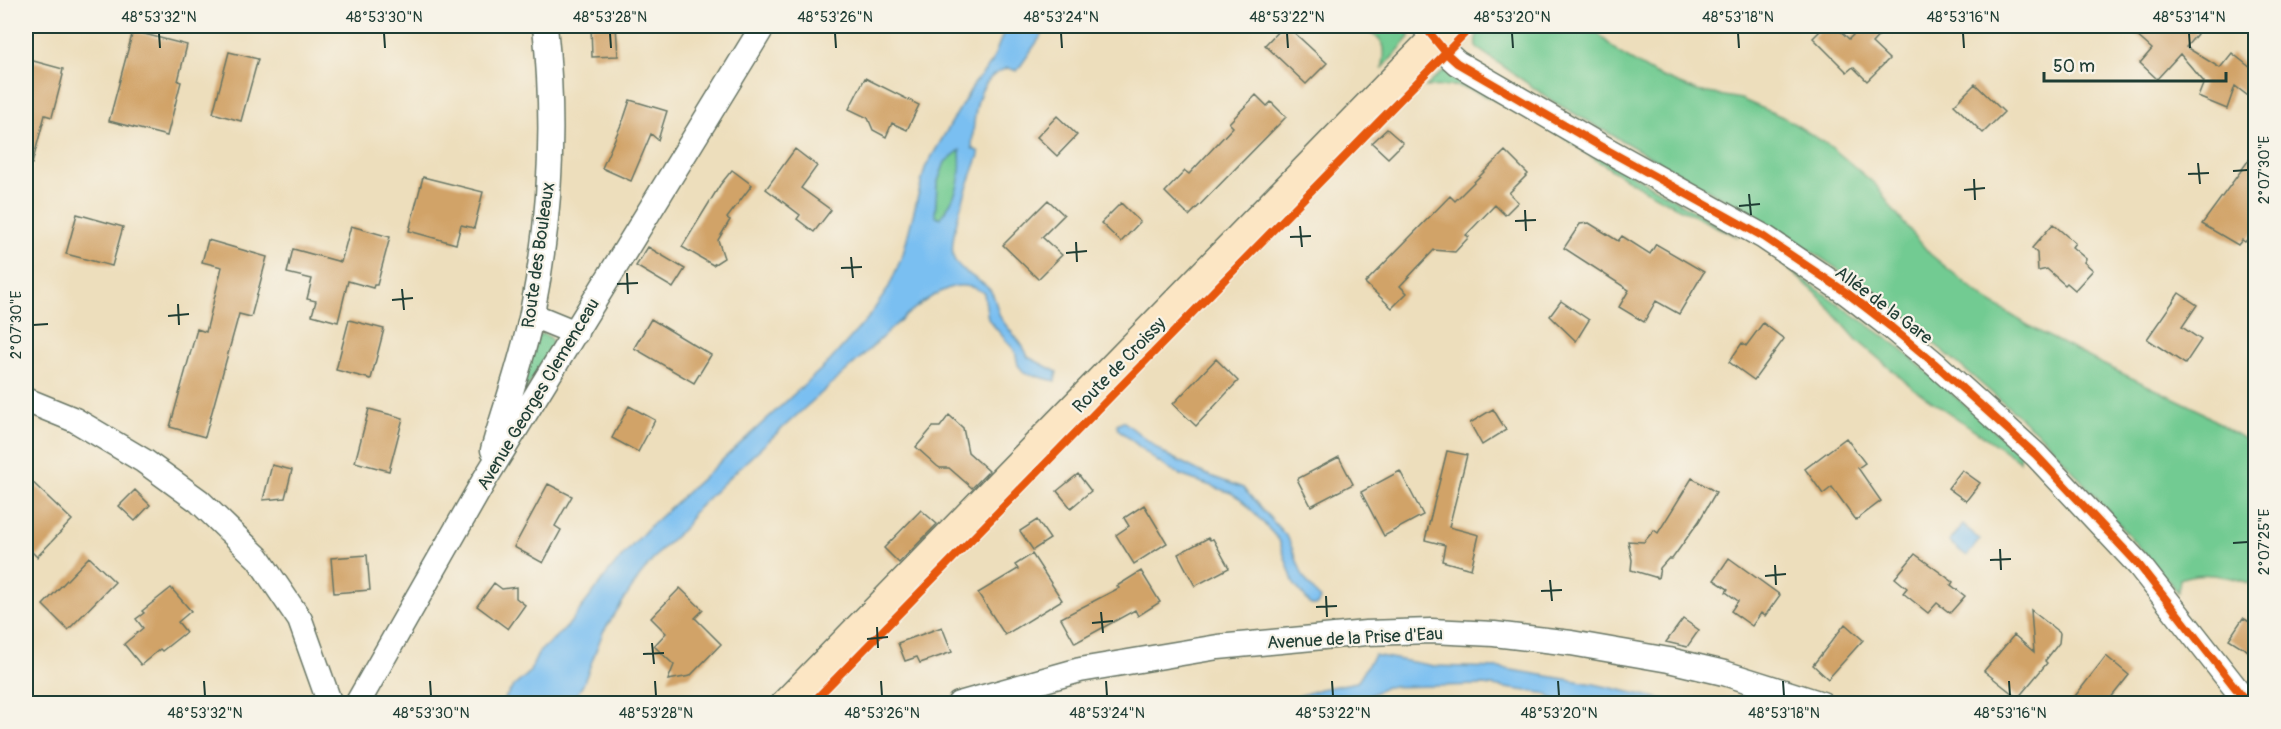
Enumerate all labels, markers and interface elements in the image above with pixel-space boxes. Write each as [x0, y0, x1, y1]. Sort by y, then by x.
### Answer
text: 48°53'32"N [121, 8, 197, 27]
text: 48°53'30"N [345, 8, 423, 27]
text: 48°53'28"N [573, 8, 647, 27]
text: 48°53'26"N [797, 8, 873, 27]
text: 48°53'24"N [1023, 8, 1099, 27]
text: 48°53'22"N [1249, 8, 1325, 27]
text: 48°53'20"N [1473, 8, 1551, 27]
text: 48°53'18"N [1702, 8, 1774, 27]
text: 48°53'16"N [1926, 8, 2000, 27]
text: 48°53'14"N [2152, 8, 2226, 27]
scale bar [2044, 45, 2226, 83]
text: 50 m [2053, 55, 2095, 78]
text: 2°07'30"E [2255, 136, 2274, 204]
street label: Route des Bouleaux [517, 181, 560, 330]
street label: Allée de la Gare [1830, 261, 1937, 350]
text: 2°07'30"E [7, 291, 26, 359]
street label: Avenue Georges Clemenceau [472, 294, 605, 494]
street label: Route de Croissy [1068, 312, 1171, 418]
text: 2°07'25"E [2255, 509, 2274, 575]
street label: Avenue de la Prise d'Eau [1266, 622, 1444, 655]
text: 48°53'32"N [167, 704, 243, 723]
text: 48°53'30"N [392, 704, 470, 723]
text: 48°53'28"N [619, 704, 693, 723]
text: 48°53'26"N [844, 704, 920, 723]
text: 48°53'24"N [1069, 704, 1145, 723]
text: 48°53'22"N [1295, 704, 1371, 723]
text: 48°53'20"N [1520, 704, 1598, 723]
text: 48°53'18"N [1748, 704, 1820, 723]
text: 48°53'16"N [1973, 704, 2047, 723]

